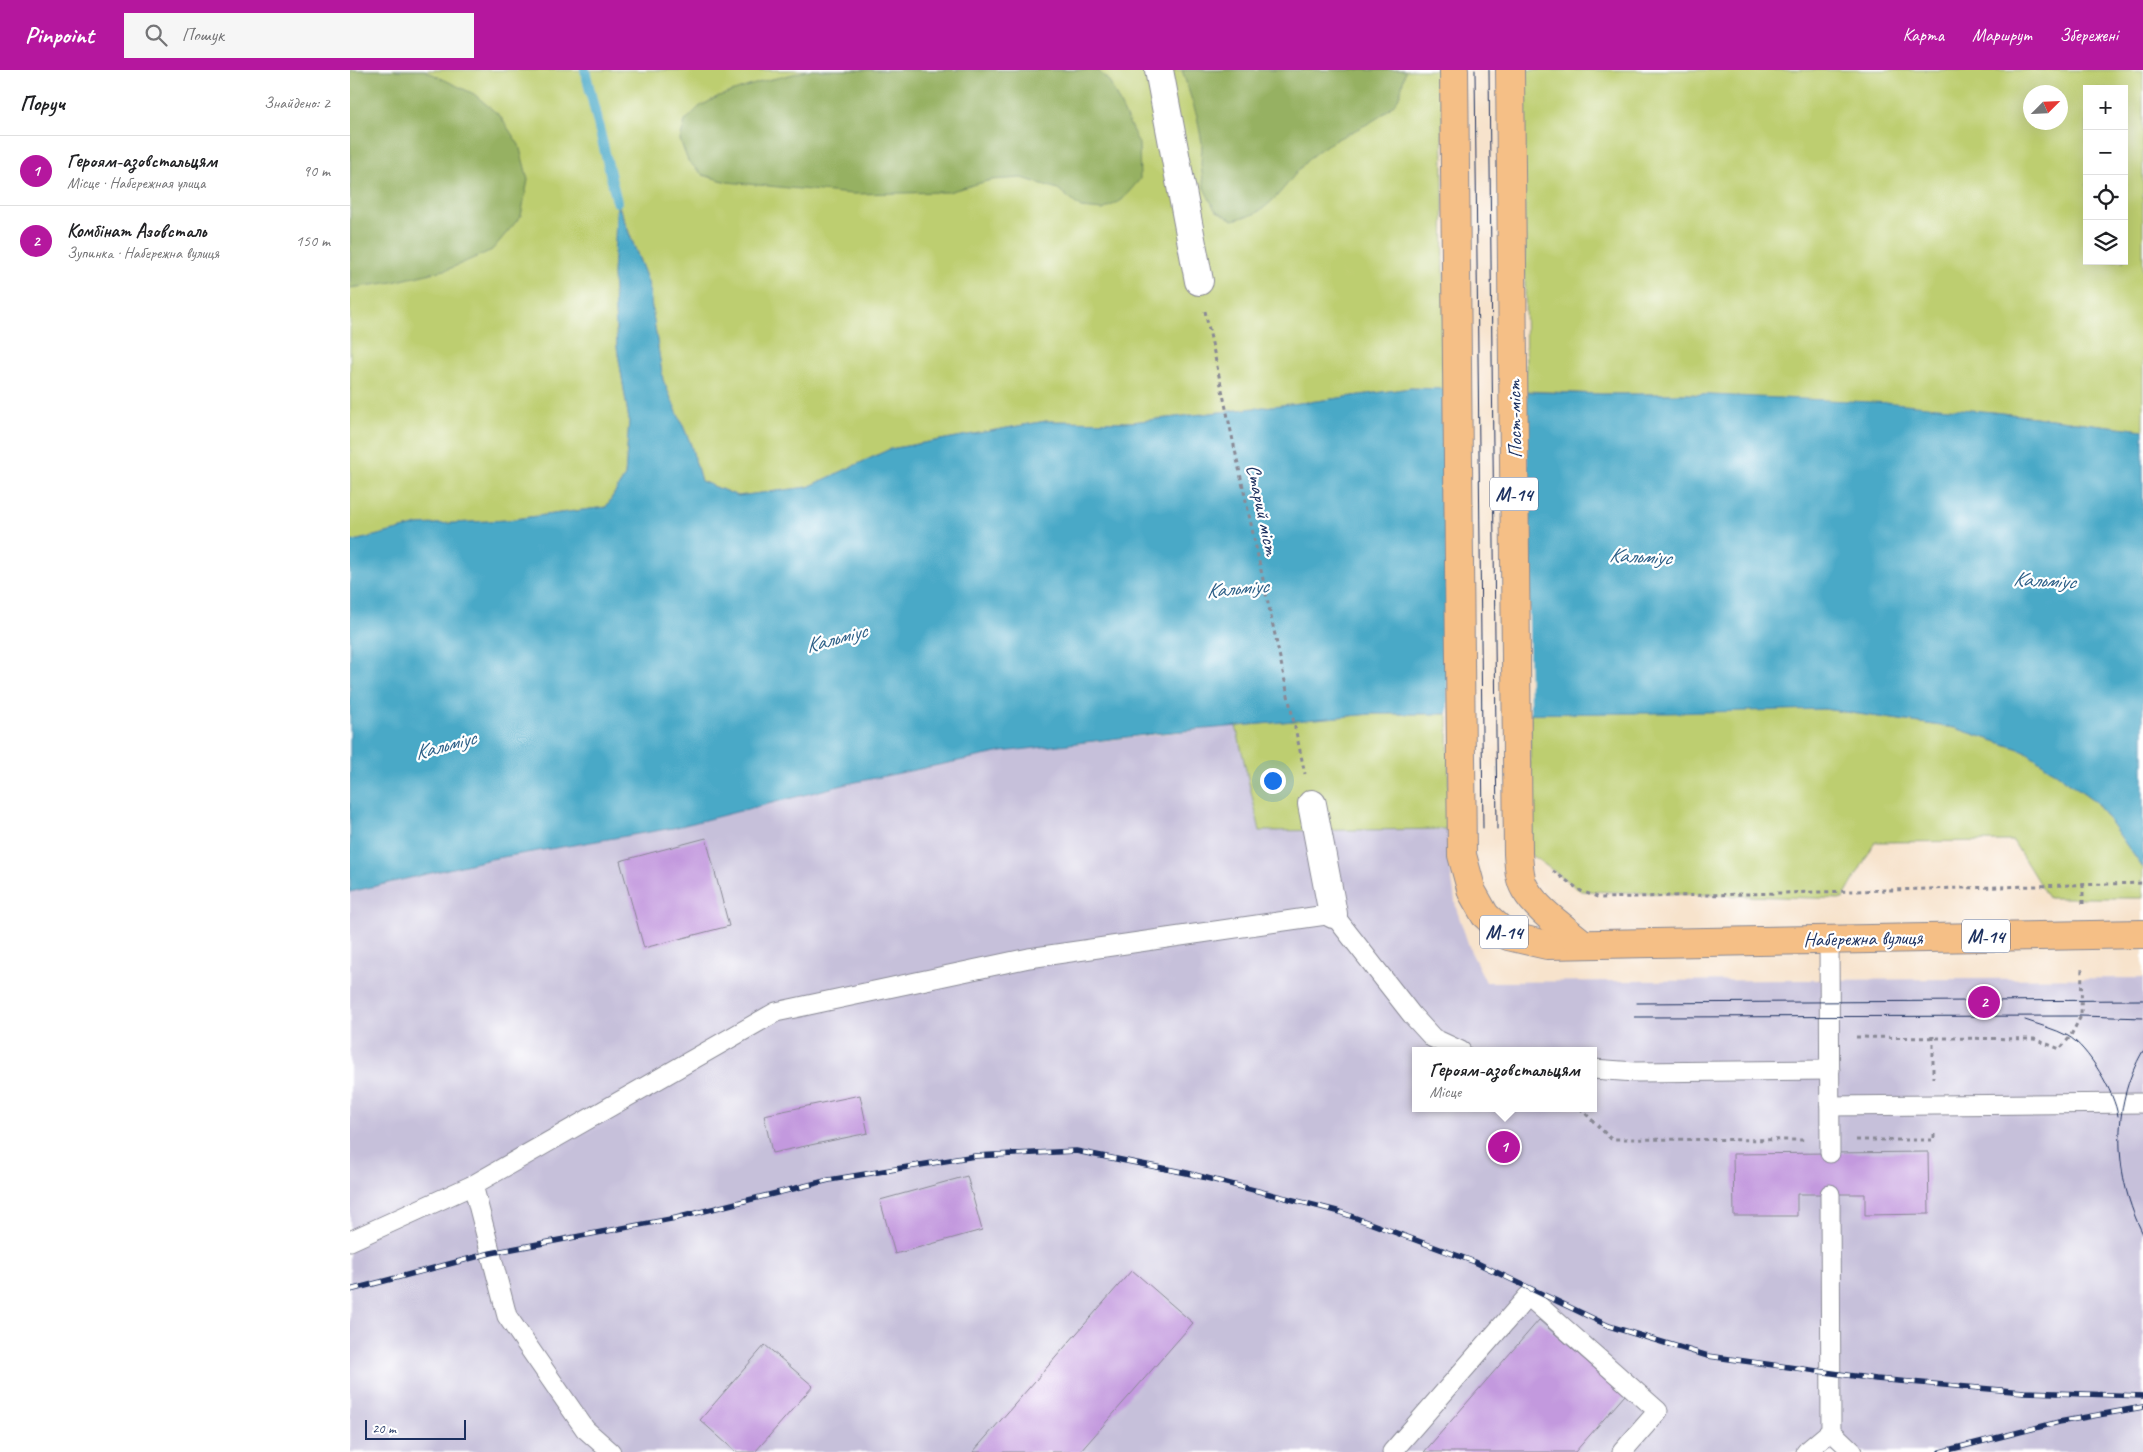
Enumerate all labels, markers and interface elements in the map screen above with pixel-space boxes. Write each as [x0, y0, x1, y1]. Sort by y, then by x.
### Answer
search box [124, 13, 474, 58]
text: Pinpoint [25, 20, 94, 50]
icon: search [142, 21, 170, 49]
text: Пошук [182, 23, 224, 47]
text: Карта [1903, 24, 1944, 46]
text: Маршрут [1972, 24, 2031, 46]
text: Збережені [2059, 24, 2118, 46]
north arrow [2023, 85, 2068, 130]
map controls [2083, 85, 2128, 265]
button: + [2083, 85, 2128, 130]
text: Поруч [20, 90, 65, 116]
text: Знайдено: 2 [264, 93, 330, 113]
button: − [2083, 130, 2128, 175]
text: Героям-азовстальцям [67, 149, 217, 173]
text: 1 [32, 161, 40, 181]
text: 90 m [303, 161, 330, 181]
text: Місце · Набережная улица [67, 173, 205, 193]
button: locate [2083, 175, 2128, 220]
text: Комбінат Азовсталь [67, 219, 207, 243]
button: layers [2083, 220, 2128, 265]
text: 2 [32, 231, 40, 251]
text: 150 m [296, 231, 330, 251]
text: Зупинка · Набережна вулиця [67, 243, 219, 263]
street label: Пост-міст [1501, 378, 1528, 458]
street label: Старий міст [1241, 462, 1285, 560]
road number: М-14 [1490, 478, 1538, 510]
water label: Кальміус [1608, 541, 1674, 571]
water label: Кальміус [2012, 565, 2078, 595]
water label: Кальміус [1205, 572, 1272, 604]
water label: Кальміус [803, 617, 872, 659]
water label: Кальміус [412, 724, 481, 766]
your location [1260, 768, 1286, 794]
road number: М-14 [1480, 916, 1528, 949]
road number: М-14 [1962, 919, 2010, 952]
street label: Набережна вулиця [1803, 925, 1924, 952]
pin: 2 [1968, 983, 2000, 1021]
popup [1412, 1047, 1597, 1112]
text: Героям-азовстальцям [1429, 1058, 1580, 1082]
text: Місце [1429, 1082, 1461, 1102]
pin: 1 [1488, 1128, 1520, 1166]
scale bar [365, 1417, 466, 1440]
text: 20 m [372, 1420, 396, 1437]

